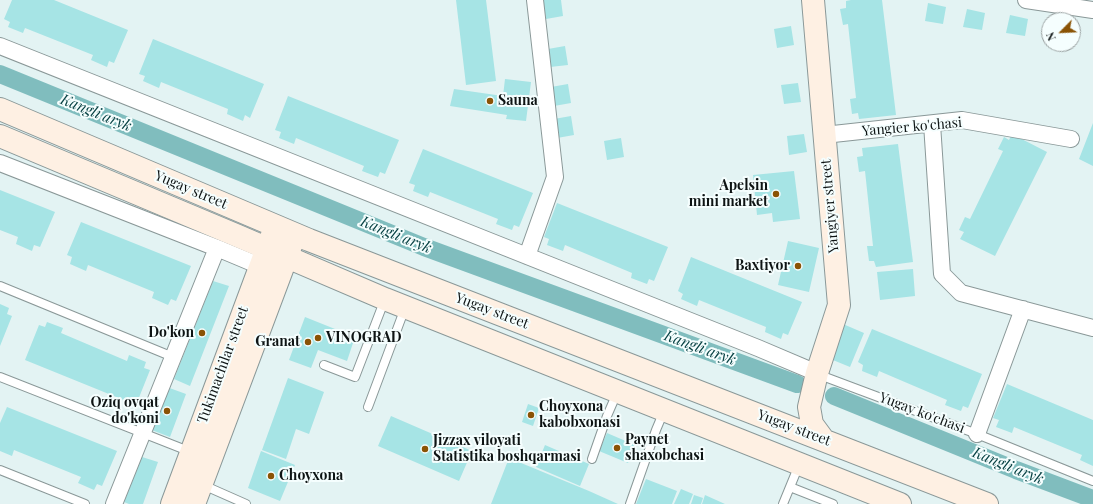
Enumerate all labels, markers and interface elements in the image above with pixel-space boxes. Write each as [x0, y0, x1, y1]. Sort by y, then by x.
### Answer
north arrow [1041, 12, 1081, 52]
text: N [1042, 30, 1059, 43]
water label: Kangli aryk [58, 91, 134, 135]
place label: Sauna [498, 93, 538, 109]
marker: Sauna [485, 96, 495, 106]
street label: Yangier ko'chasi [861, 114, 963, 140]
street label: Yangiyer street [818, 158, 842, 254]
street label: Yugay street [152, 167, 230, 213]
place label: Apelsin mini market [689, 178, 768, 210]
marker: Apelsin mini market [771, 189, 781, 199]
water label: Kangli aryk [358, 213, 434, 257]
place label: Baxtiyor [735, 258, 790, 274]
marker: Baxtiyor [793, 261, 803, 271]
street label: Yugay street [453, 289, 531, 333]
street label: Tukimachilar street [194, 304, 252, 426]
place label: Do'kon [148, 325, 194, 341]
water label: Kangli aryk [662, 327, 738, 369]
marker: Do'kon [197, 328, 207, 338]
place label: VINOGRAD [326, 330, 402, 346]
marker: VINOGRAD [313, 333, 323, 343]
place label: Granat [255, 334, 300, 350]
marker: Granat [303, 337, 313, 347]
street label: Yugay ko'chasi [877, 389, 967, 437]
place label: Oziq ovqat do'koni [90, 395, 159, 428]
place label: Choyxona kabobxonasi [539, 399, 620, 432]
marker: Oziq ovqat do'koni [162, 406, 172, 416]
street label: Yugay street [755, 406, 833, 450]
marker: Choyxona kabobxonasi [526, 410, 536, 420]
place label: Paynet shaxobchasi [625, 432, 704, 464]
place label: Jizzax viloyati Statistika boshqarmasi [433, 433, 581, 466]
marker: Paynet shaxobchasi [612, 443, 622, 453]
marker: Jizzax viloyati Statistika boshqarmasi [420, 444, 430, 454]
water label: Kangli aryk [970, 444, 1046, 488]
place label: Choyxona [279, 468, 343, 484]
marker: Choyxona [266, 471, 276, 481]

